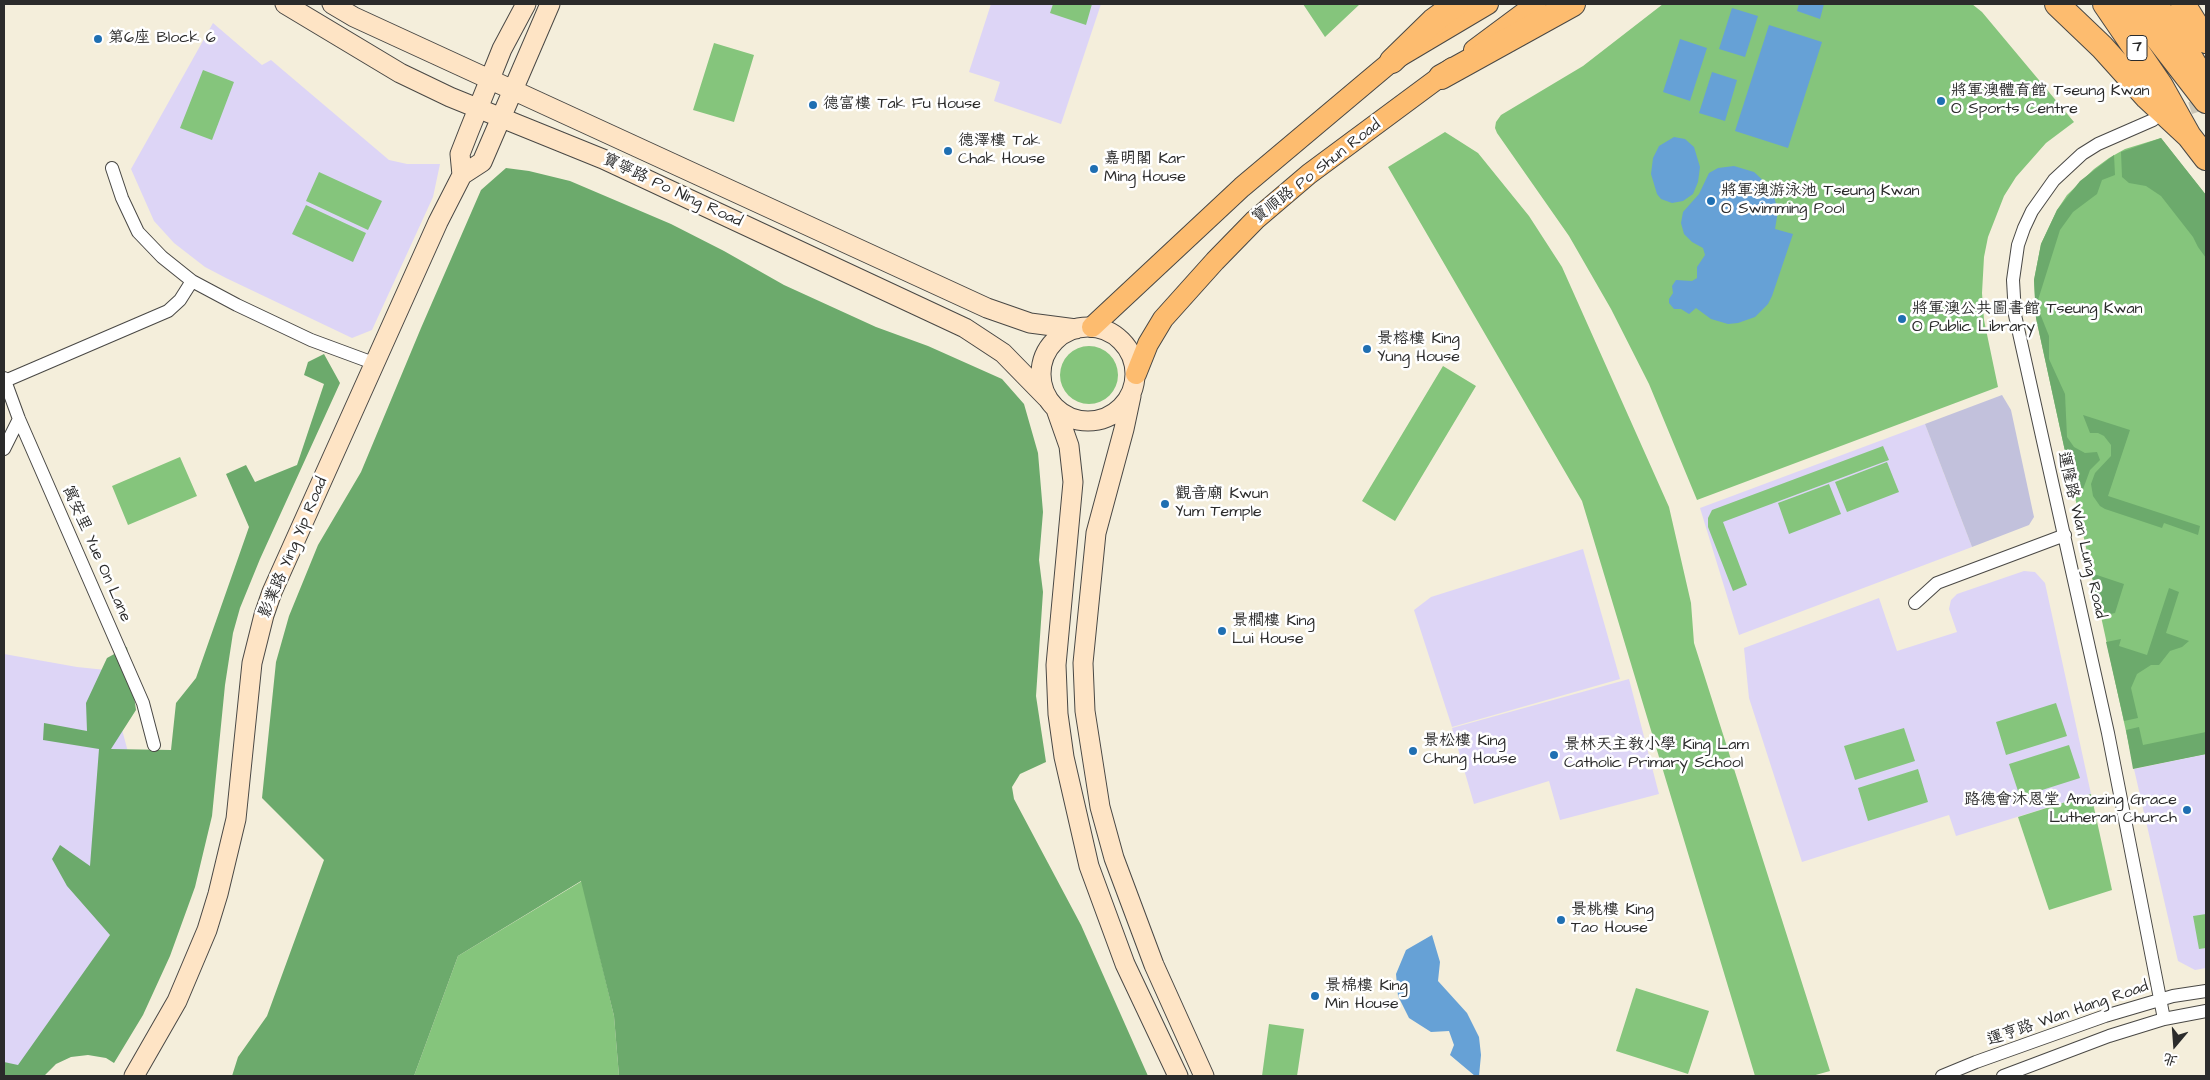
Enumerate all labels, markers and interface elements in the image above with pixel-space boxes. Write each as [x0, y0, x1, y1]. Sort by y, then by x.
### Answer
place label: 第6座 Block 6 [108, 29, 216, 49]
marker: 第6座 Block 6 [92, 33, 104, 45]
road number: 7 [2127, 36, 2147, 60]
place label: 將軍澳體育館 Tseung Kwan O Sports Centre [1951, 82, 2150, 120]
place label: 德富樓 Tak Fu House [823, 95, 981, 115]
marker: 將軍澳體育館 Tseung Kwan O Sports Centre [1935, 95, 1947, 107]
marker: 德富樓 Tak Fu House [807, 99, 819, 111]
street label: 寶順路 Po Shun Road [1249, 116, 1385, 228]
place label: 德澤樓 Tak Chak House [958, 132, 1045, 170]
marker: 德澤樓 Tak Chak House [942, 145, 954, 157]
street label: 寶寧路 Po Ning Road [599, 150, 745, 232]
place label: 嘉明閣 Kar Ming House [1104, 150, 1186, 188]
marker: 嘉明閣 Kar Ming House [1088, 163, 1100, 175]
place label: 將軍澳游泳池 Tseung Kwan O Swimming Pool [1721, 182, 1920, 220]
marker: 將軍澳游泳池 Tseung Kwan O Swimming Pool [1705, 195, 1717, 207]
place label: 將軍澳公共圖書館 Tseung Kwan O Public Library [1912, 300, 2143, 338]
marker: 將軍澳公共圖書館 Tseung Kwan O Public Library [1896, 313, 1908, 325]
place label: 景榕樓 King Yung House [1377, 330, 1460, 368]
marker: 景榕樓 King Yung House [1361, 343, 1373, 355]
street label: 運隆路 Wan Lung Road [2052, 450, 2110, 620]
street label: 影業路 Ying Yip Road [256, 475, 332, 621]
street label: 寓安里 Yue On Lane [57, 483, 135, 625]
place label: 觀音廟 Kwun Yum Temple [1175, 485, 1268, 523]
marker: 觀音廟 Kwun Yum Temple [1159, 498, 1171, 510]
place label: 景櫚樓 King Lui House [1232, 612, 1315, 650]
marker: 景櫚樓 King Lui House [1216, 625, 1228, 637]
place label: 景松樓 King Chung House [1423, 732, 1517, 770]
place label: 景林天主教小學 King Lam Catholic Primary School [1564, 736, 1749, 774]
marker: 景松樓 King Chung House [1407, 745, 1419, 757]
marker: 景林天主教小學 King Lam Catholic Primary School [1548, 749, 1560, 761]
place label: 路德會沐恩堂 Amazing Grace Lutheran Church [1964, 791, 2177, 829]
marker: 路德會沐恩堂 Amazing Grace Lutheran Church [2181, 804, 2193, 816]
place label: 景桃樓 King Tao House [1571, 901, 1654, 939]
marker: 景桃樓 King Tao House [1555, 914, 1567, 926]
place label: 景棉樓 King Min House [1325, 977, 1408, 1015]
street label: 運亨路 Wan Hang Road [1985, 977, 2151, 1051]
marker: 景棉樓 King Min House [1309, 990, 1321, 1002]
north arrow [2150, 1020, 2200, 1070]
text: 北 [2161, 1048, 2180, 1071]

